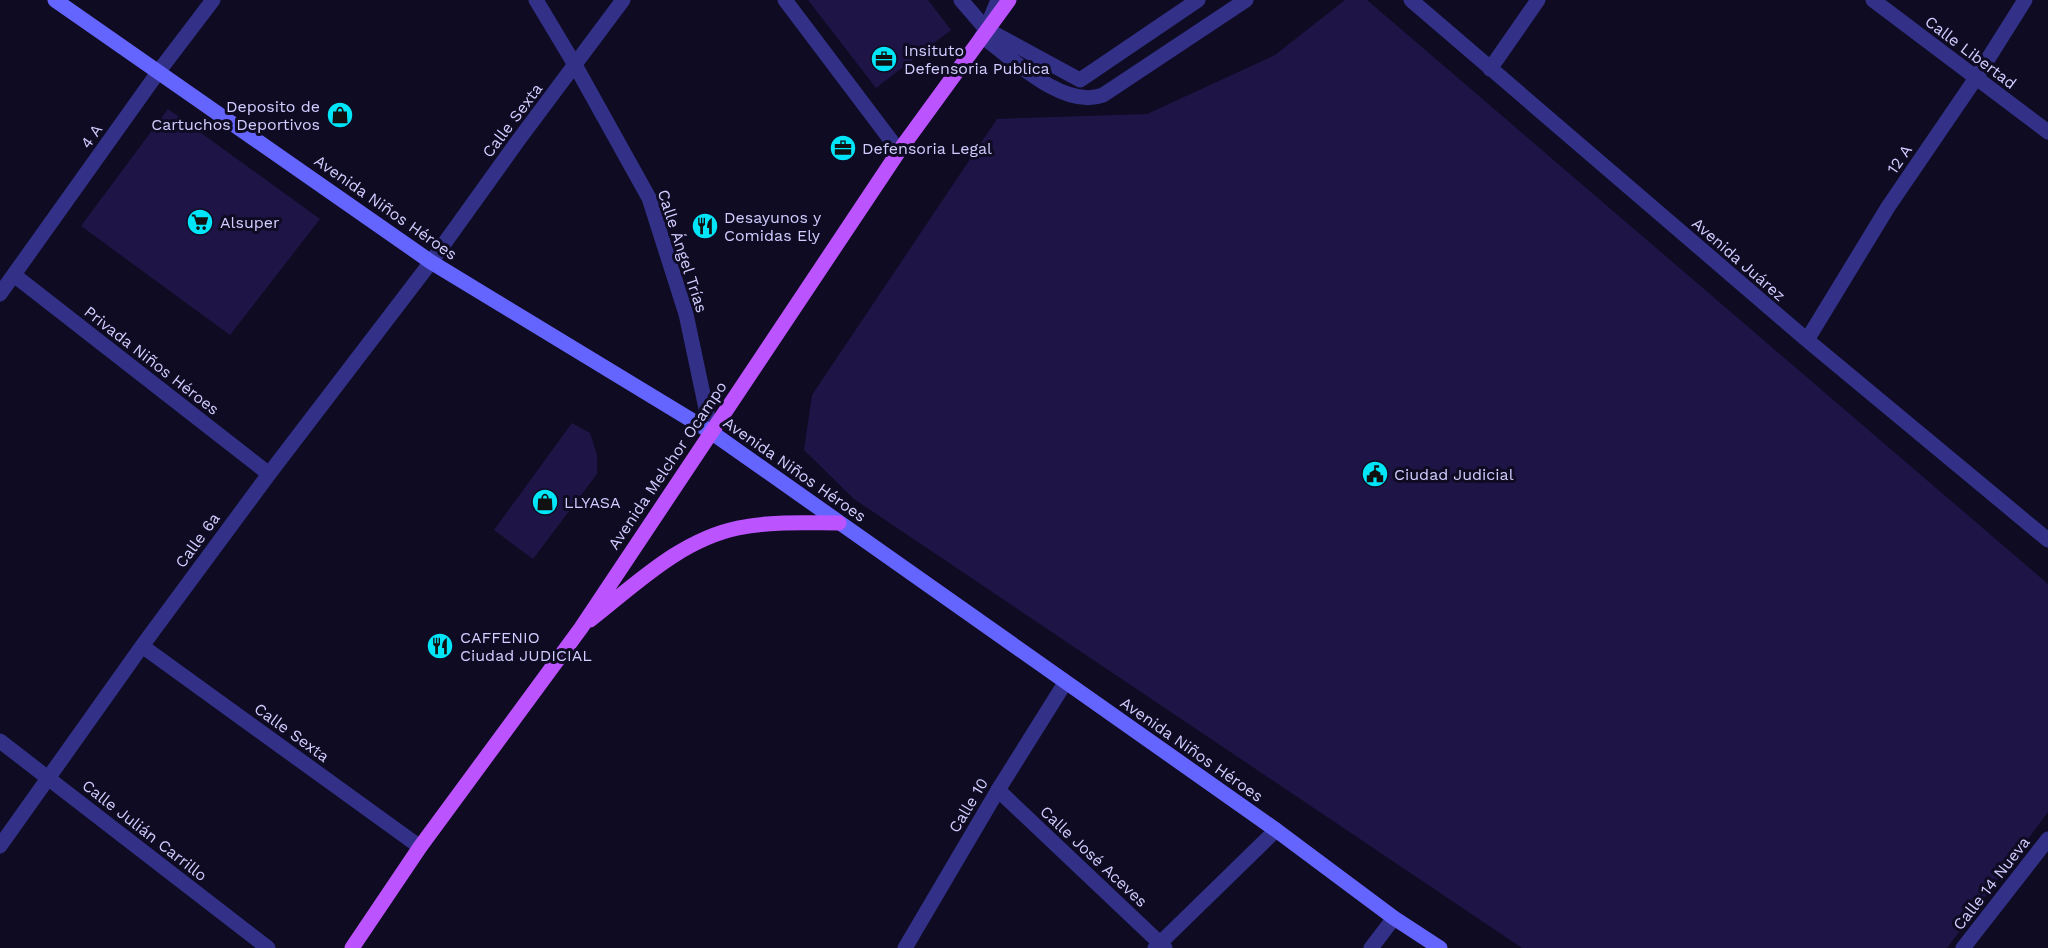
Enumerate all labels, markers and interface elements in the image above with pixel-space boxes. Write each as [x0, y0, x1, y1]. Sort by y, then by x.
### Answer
street label: Calle Libertad [1921, 12, 2020, 93]
place label: Insituto Defensoria Publica [904, 41, 1050, 78]
office icon: Insituto Defensoria Publica [869, 44, 899, 74]
street label: Calle Sexta [478, 79, 546, 161]
place label: Deposito de Cartuchos Deportivos [151, 97, 320, 134]
shop icon: Deposito de Cartuchos Deportivos [325, 100, 355, 130]
street label: 4 A [76, 120, 107, 152]
office icon: Defensoria Legal [828, 133, 858, 163]
place label: Defensoria Legal [862, 139, 992, 158]
street label: 12 A [1883, 141, 1916, 177]
street label: Avenida Niños Héroes [311, 151, 461, 264]
street label: Calle Ángel Trías [654, 187, 711, 315]
supermarket icon: Alsuper [185, 207, 215, 237]
place label: Desayunos y Comidas Ely [724, 208, 822, 245]
restaurant icon: Desayunos y Comidas Ely [690, 211, 720, 241]
place label: Alsuper [220, 213, 280, 232]
street label: Avenida Juárez [1688, 214, 1789, 305]
street label: Privada Niños Héroes [81, 302, 223, 419]
street label: Avenida Melchor Ocampo [604, 378, 731, 553]
street label: Avenida Niños Héroes [720, 413, 870, 526]
public building icon: Ciudad Judicial [1360, 459, 1390, 489]
place label: Ciudad Judicial [1394, 465, 1514, 484]
shop icon: LLYASA [530, 487, 560, 517]
place label: LLYASA [564, 493, 621, 512]
street label: Calle 6a [171, 509, 224, 571]
place label: CAFFENIO Ciudad JUDICIAL [460, 628, 592, 665]
restaurant icon: CAFFENIO Ciudad JUDICIAL [425, 631, 455, 661]
street label: Avenida Niños Héroes [1117, 693, 1267, 806]
street label: Calle Sexta [251, 699, 333, 766]
street label: Calle 10 [945, 774, 992, 836]
street label: Calle Julián Carrillo [78, 776, 211, 885]
street label: Calle José Aceves [1036, 802, 1151, 911]
street label: Calle 14 Nueva [1949, 833, 2034, 934]

